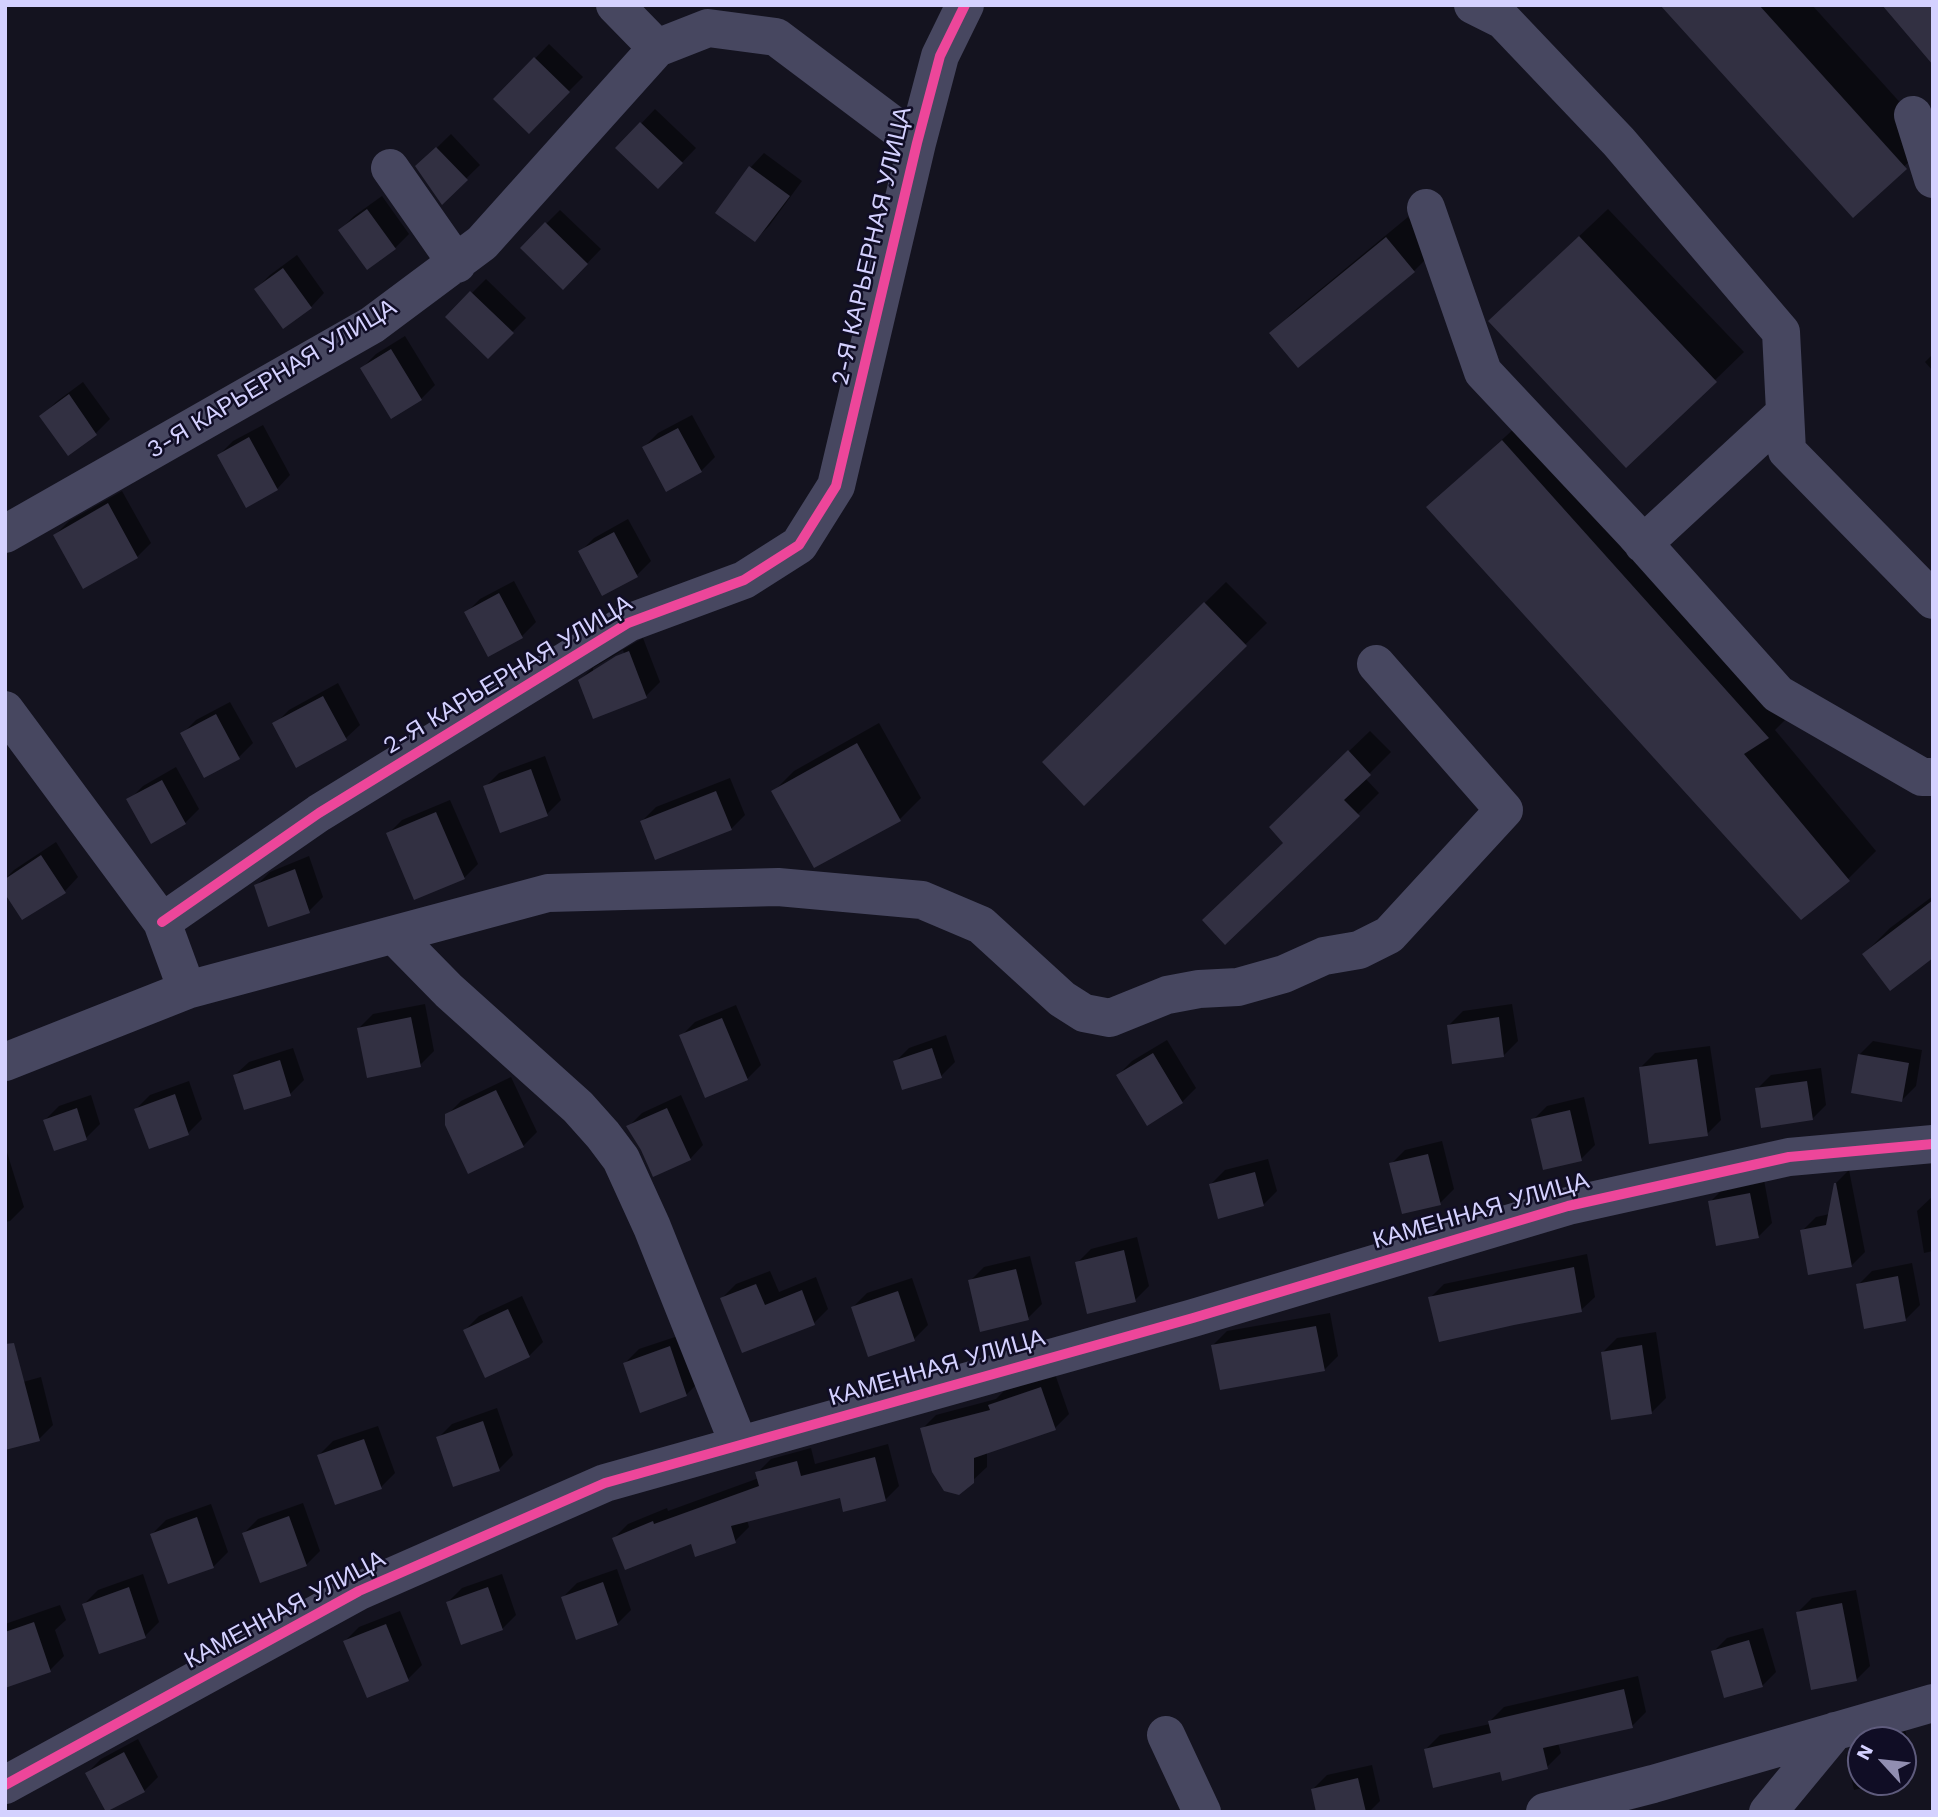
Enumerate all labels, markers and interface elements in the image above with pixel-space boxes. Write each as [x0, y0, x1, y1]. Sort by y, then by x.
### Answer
street label: 2-Я КАРЬЕРНАЯ УЛИЦА [826, 104, 918, 388]
street label: 3-Я КАРЬЕРНАЯ УЛИЦА [142, 293, 402, 465]
street label: 2-Я КАРЬЕРНАЯ УЛИЦА [378, 589, 638, 761]
street label: КАМЕННАЯ УЛИЦА [1370, 1166, 1592, 1256]
street label: КАМЕННАЯ УЛИЦА [826, 1323, 1048, 1413]
street label: КАМЕННАЯ УЛИЦА [180, 1545, 390, 1675]
north arrow [1847, 1726, 1917, 1796]
text: N [1851, 1741, 1878, 1764]

